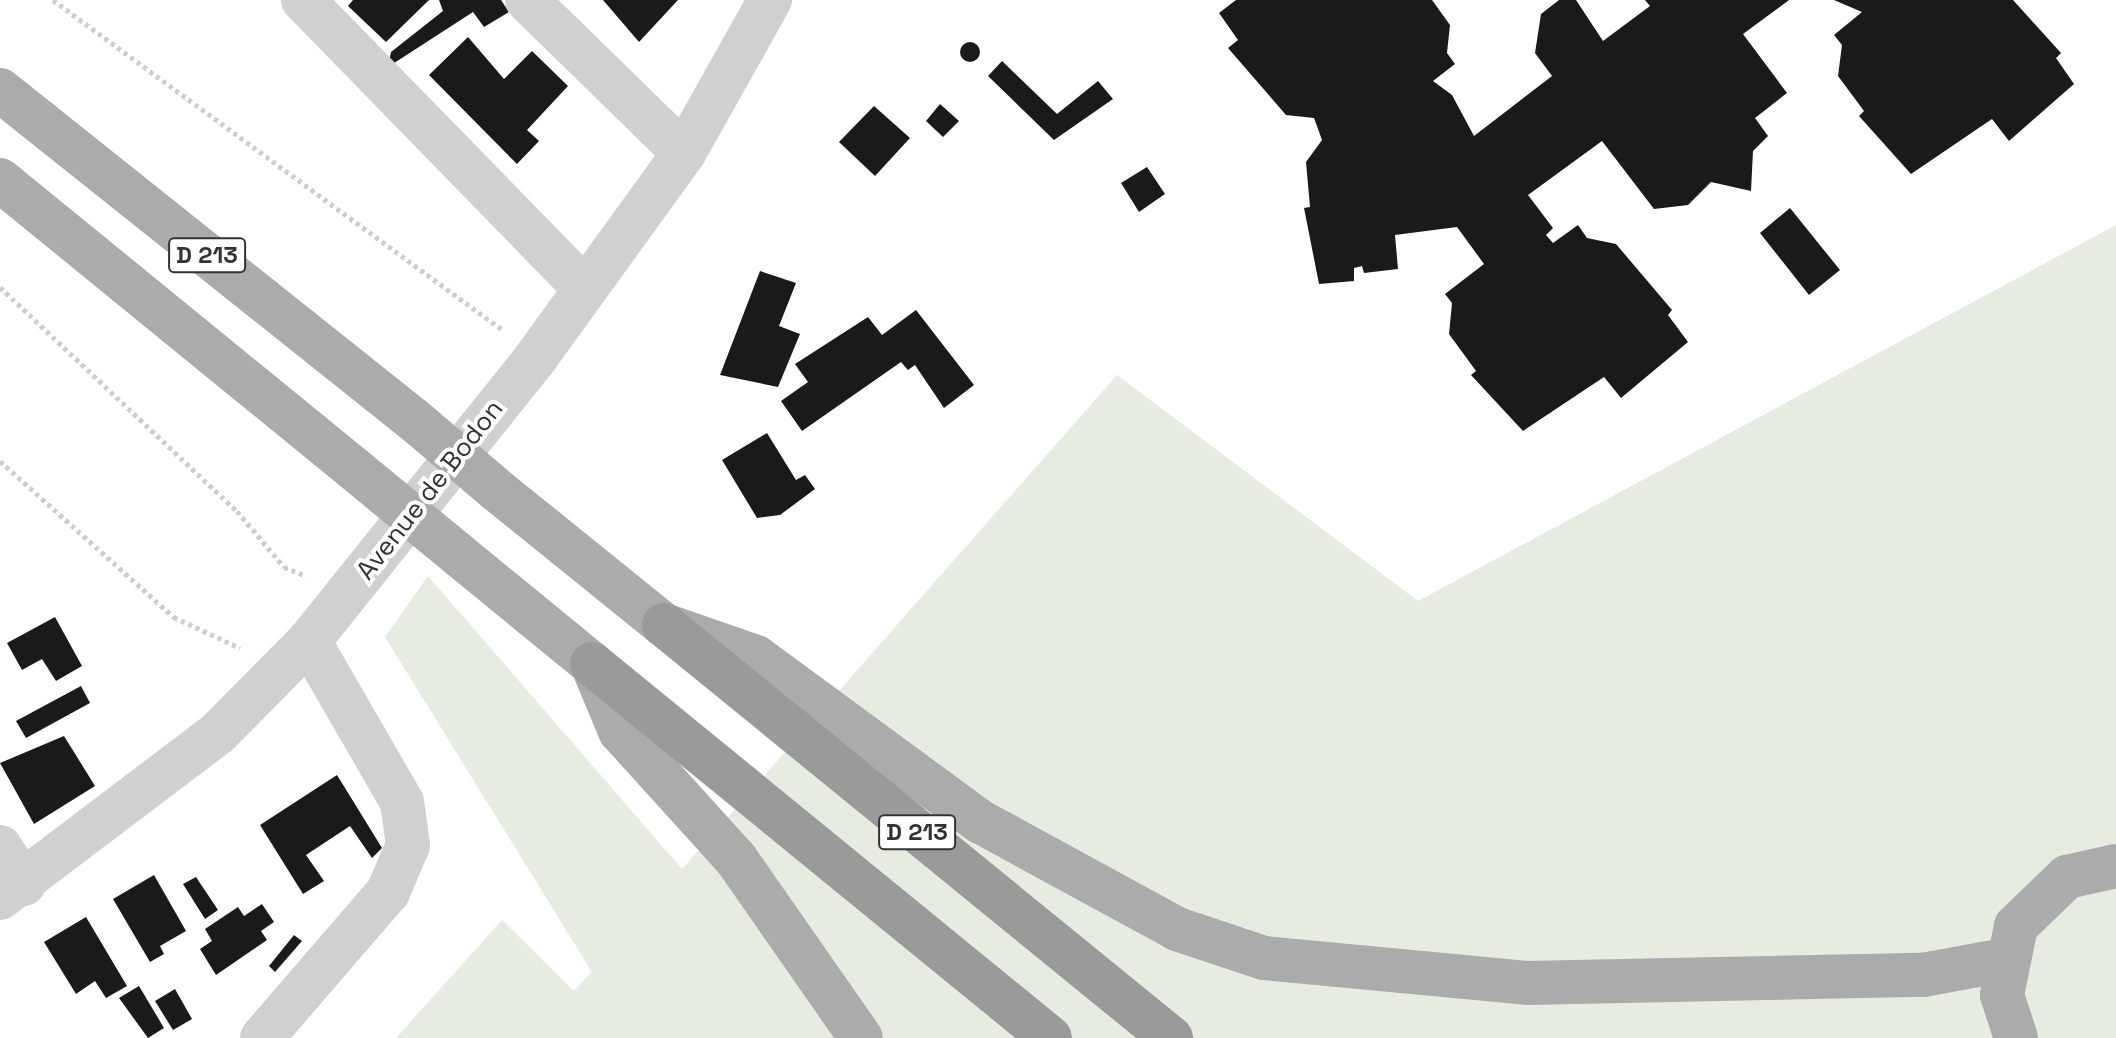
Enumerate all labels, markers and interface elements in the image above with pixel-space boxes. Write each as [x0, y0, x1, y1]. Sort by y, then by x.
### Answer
road number: D 213 [167, 235, 247, 275]
street label: Avenue de Bodon [350, 394, 510, 586]
road number: D 213 [877, 812, 957, 852]

